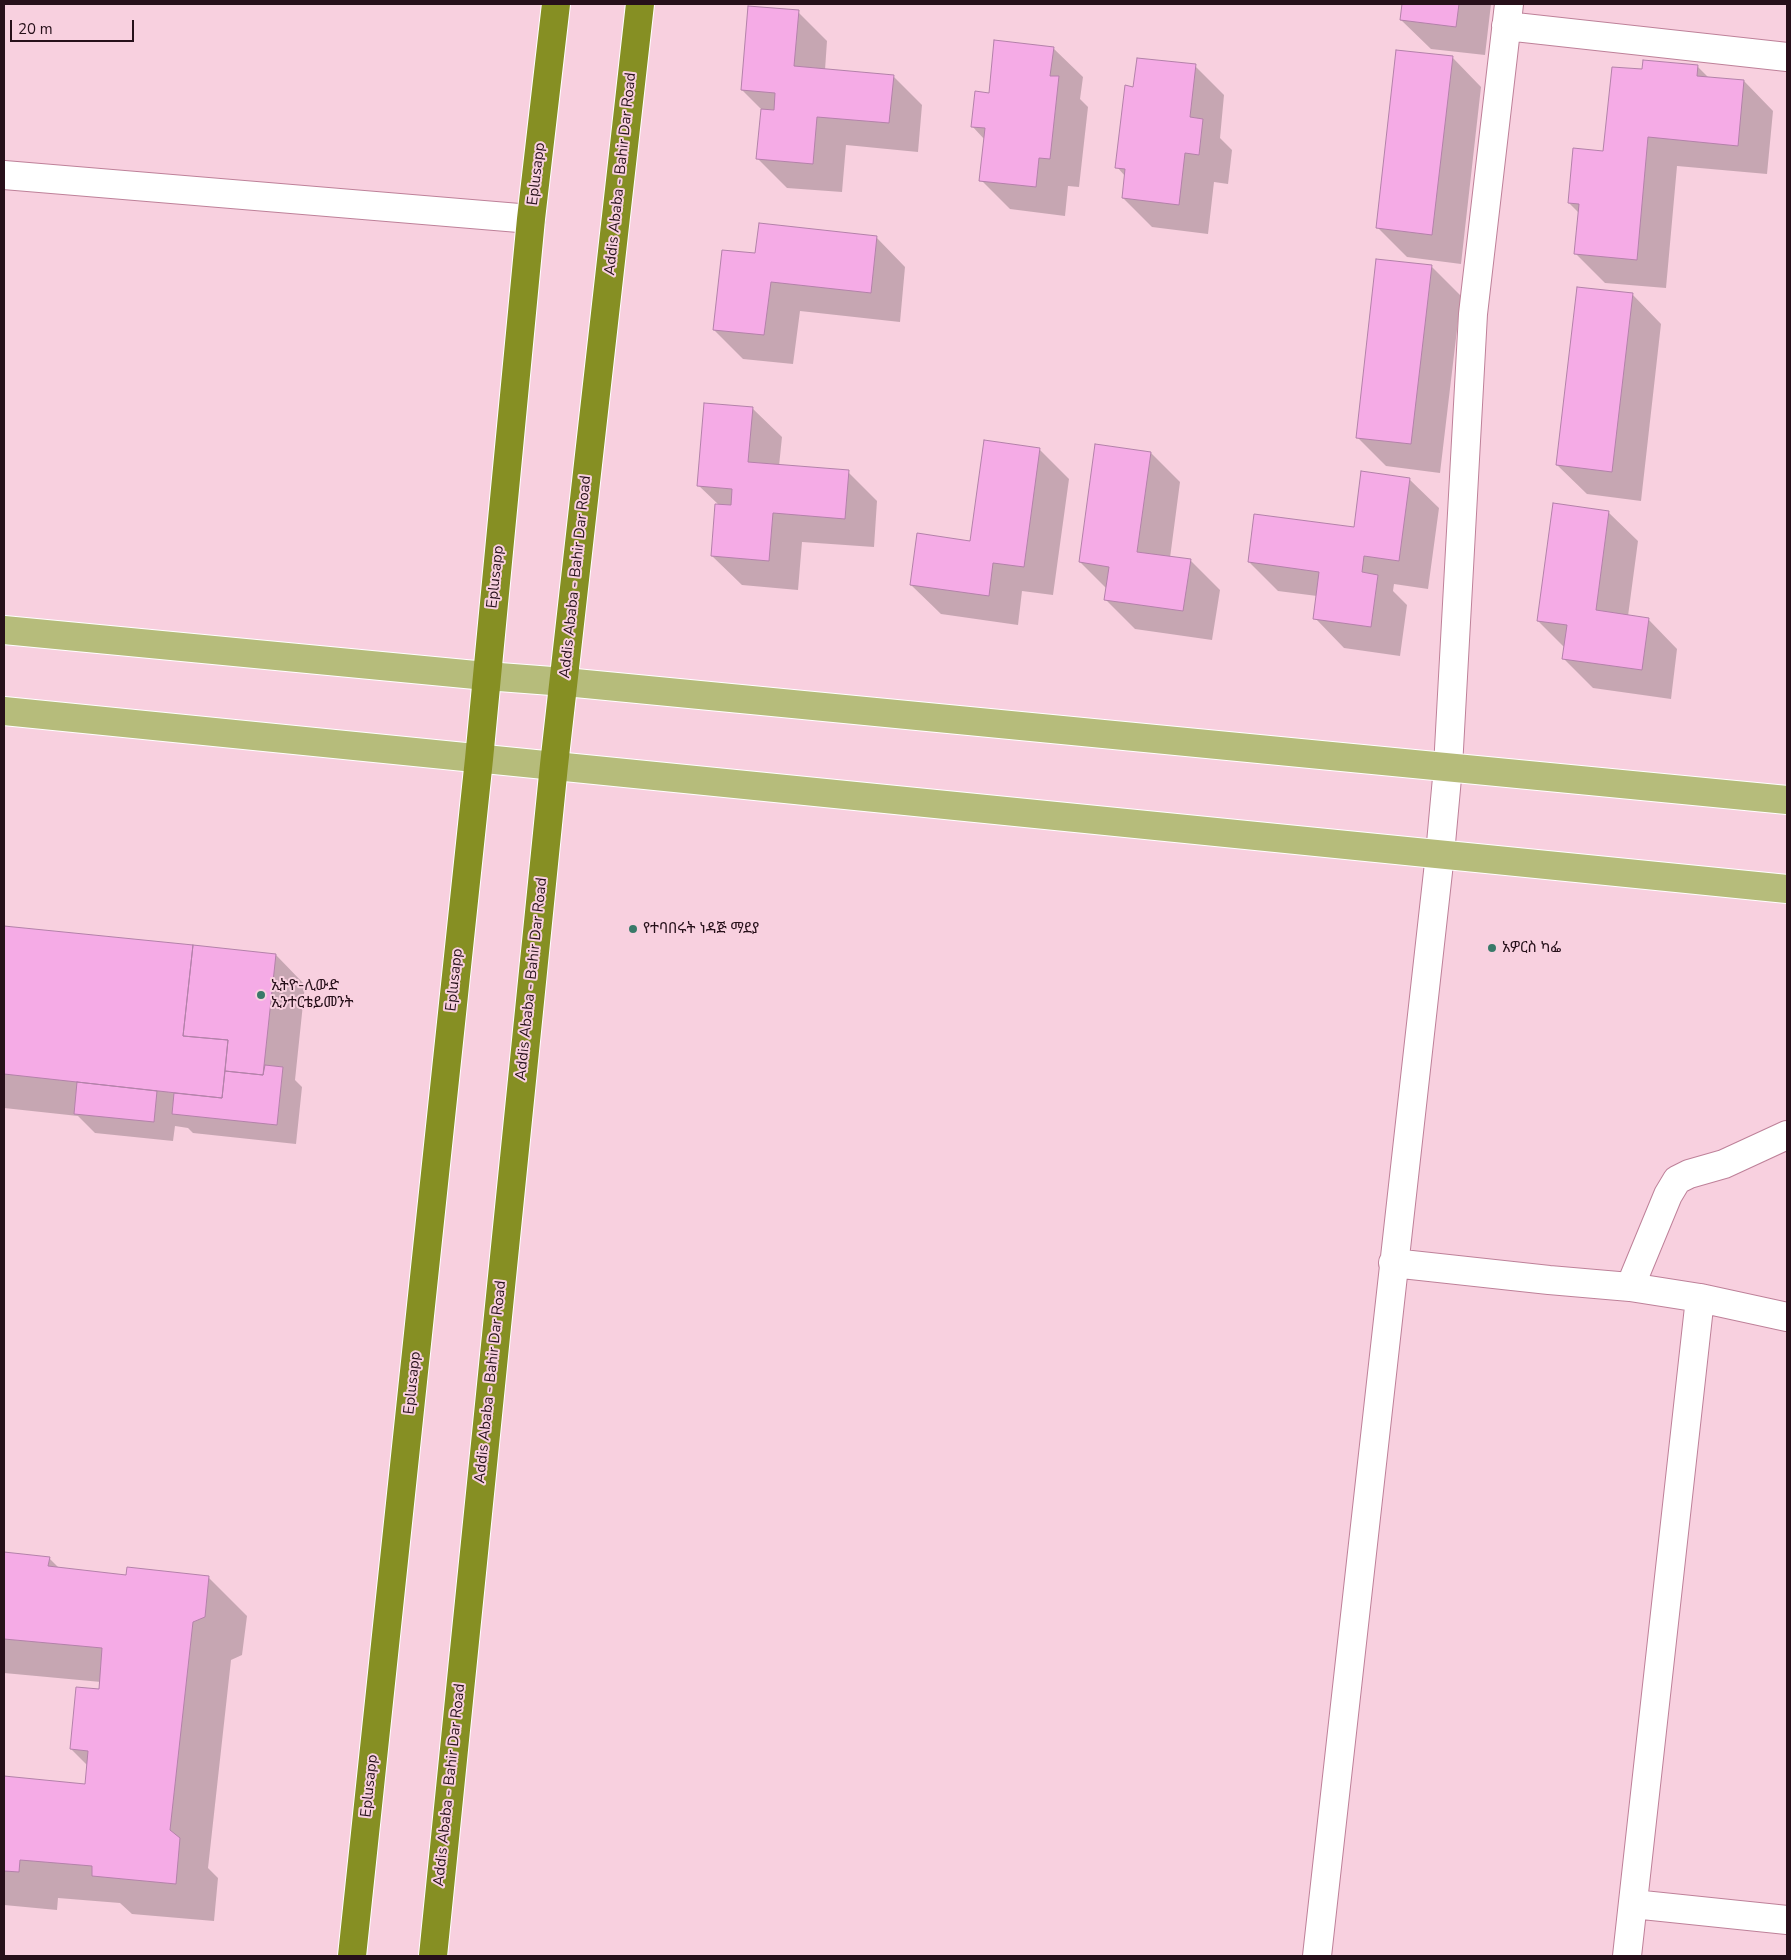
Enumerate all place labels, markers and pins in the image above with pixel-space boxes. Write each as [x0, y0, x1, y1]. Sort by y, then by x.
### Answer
place label: የተባበሩት ነዳጅ ማደያ [643, 920, 759, 938]
marker: የተባበሩት ነዳጅ ማደያ [627, 923, 639, 935]
place label: አዎርስ ካፌ [1502, 939, 1561, 957]
marker: አዎርስ ካፌ [1486, 942, 1498, 954]
place label: ኢትዮ-ሊውድ ኢንተርቴይመንት [271, 977, 353, 1012]
marker: ኢትዮ-ሊውድ ኢንተርቴይመንት [255, 989, 267, 1001]

